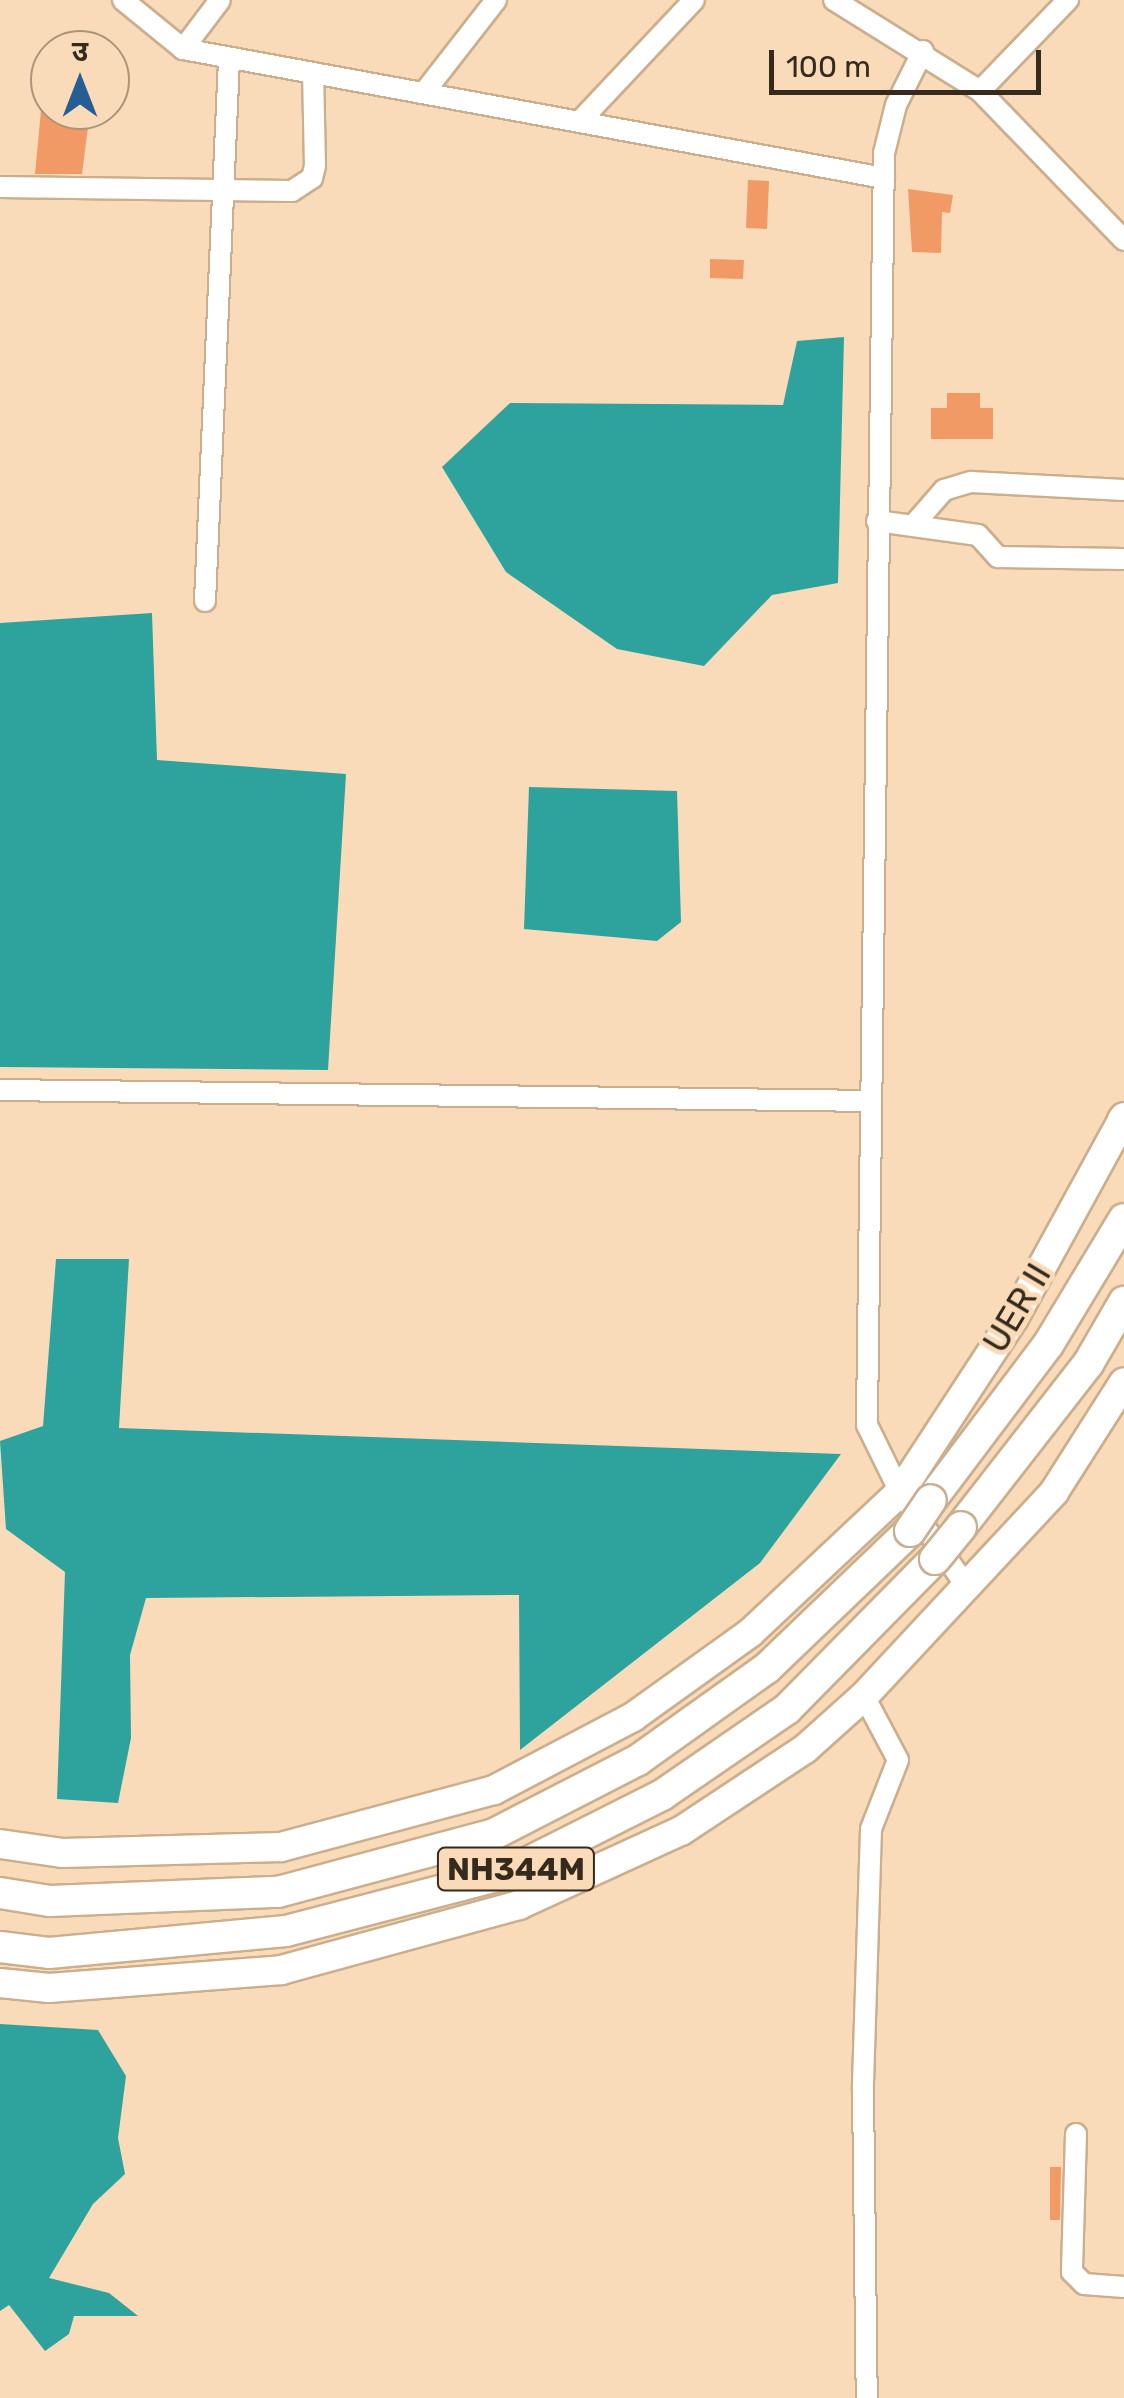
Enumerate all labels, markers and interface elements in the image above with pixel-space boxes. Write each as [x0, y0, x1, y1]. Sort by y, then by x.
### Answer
north arrow [30, 30, 130, 130]
scale bar [774, 30, 1046, 92]
text: उ [72, 35, 88, 68]
text: 100 m [786, 49, 871, 85]
street label: UER II [974, 1256, 1060, 1360]
road number: NH344M [436, 1842, 596, 1896]

